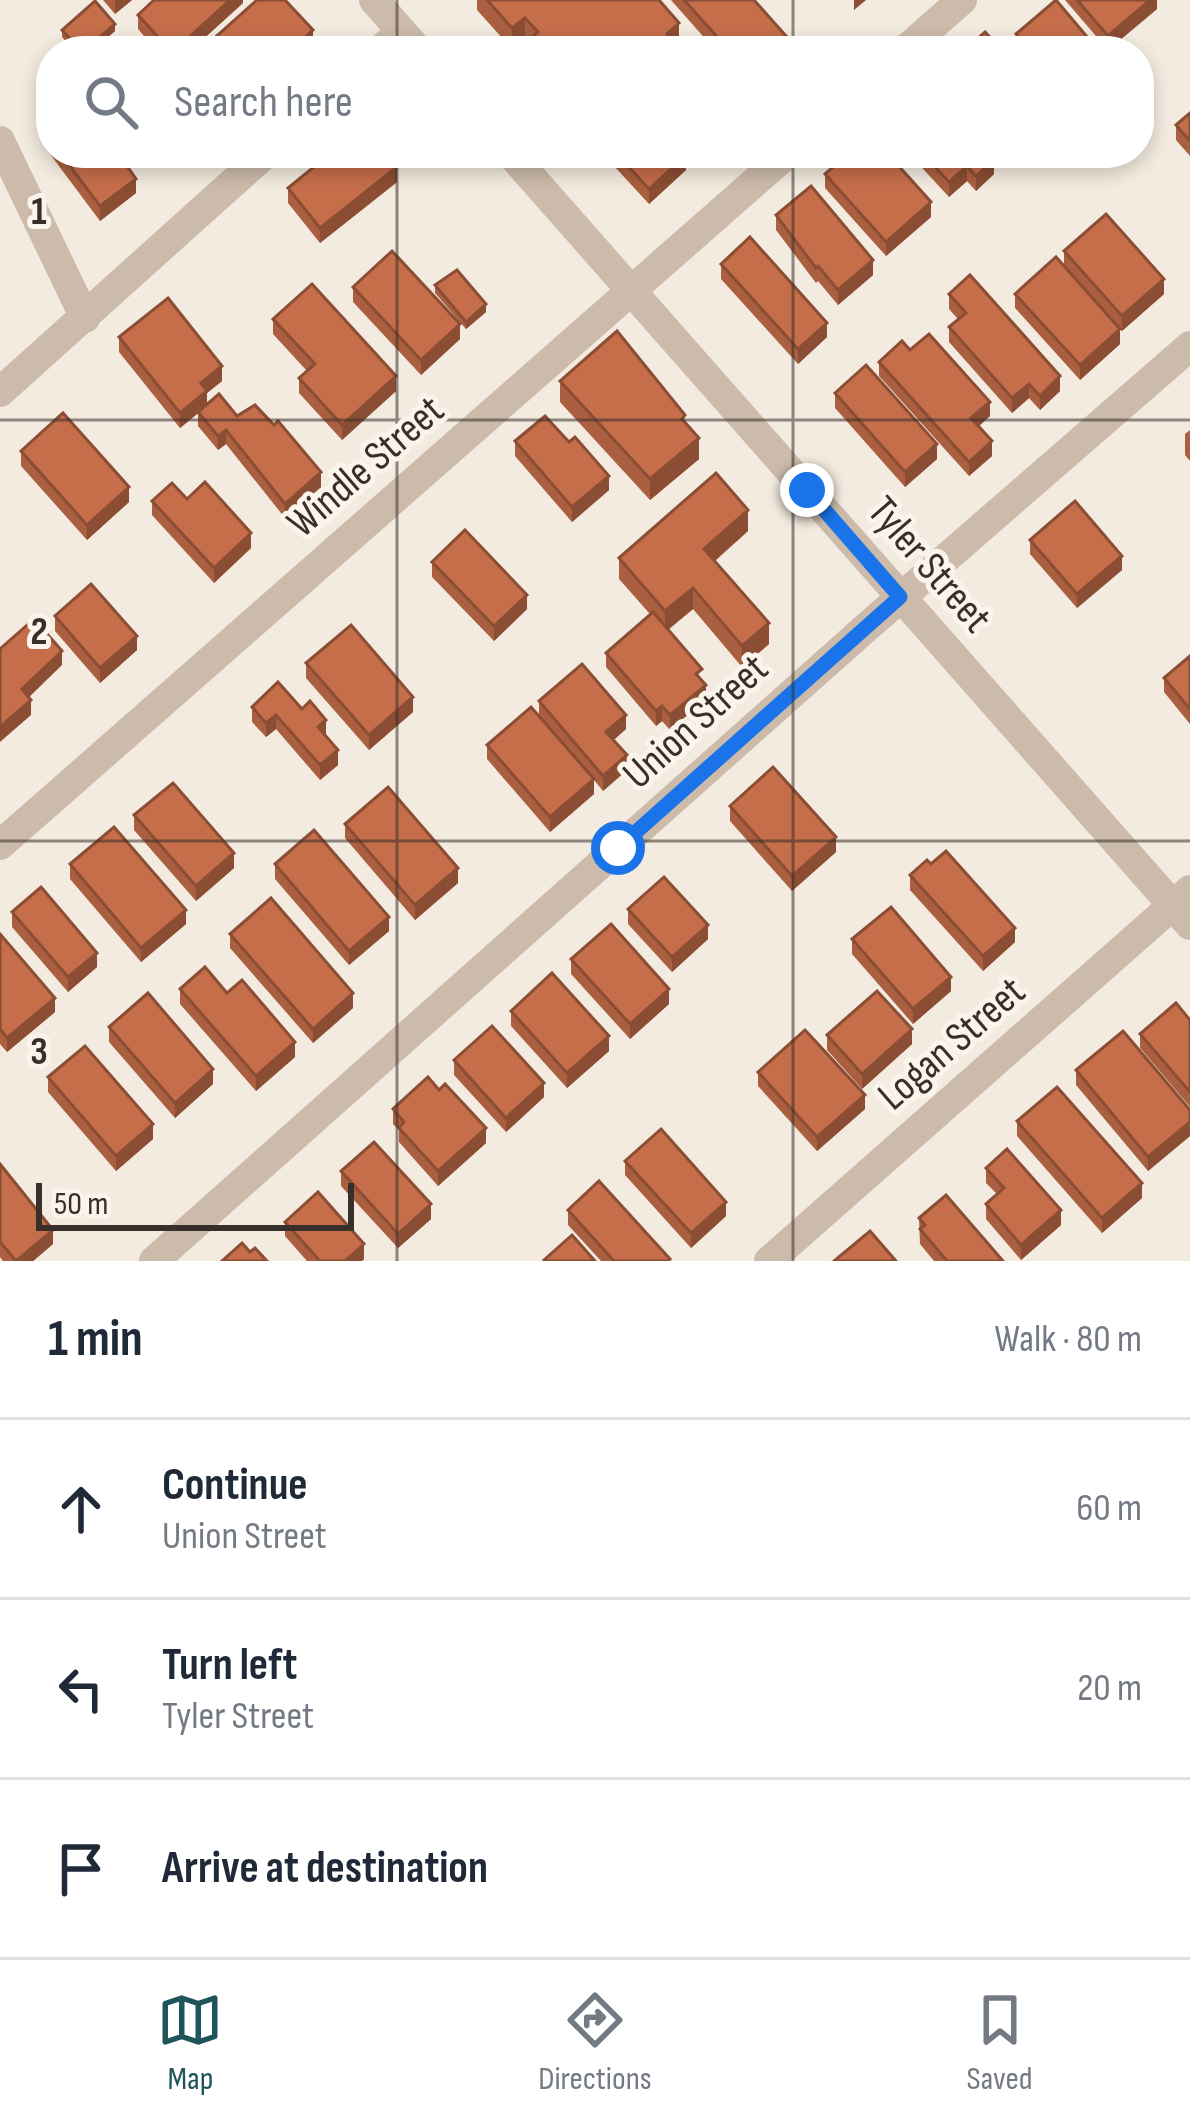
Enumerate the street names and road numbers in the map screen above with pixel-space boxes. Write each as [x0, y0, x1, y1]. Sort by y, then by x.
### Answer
street label: Windle Street [277, 385, 455, 549]
street label: Tyler Street [856, 487, 1002, 643]
street label: Union Street [613, 644, 779, 800]
street label: Logan Street [868, 966, 1036, 1122]

